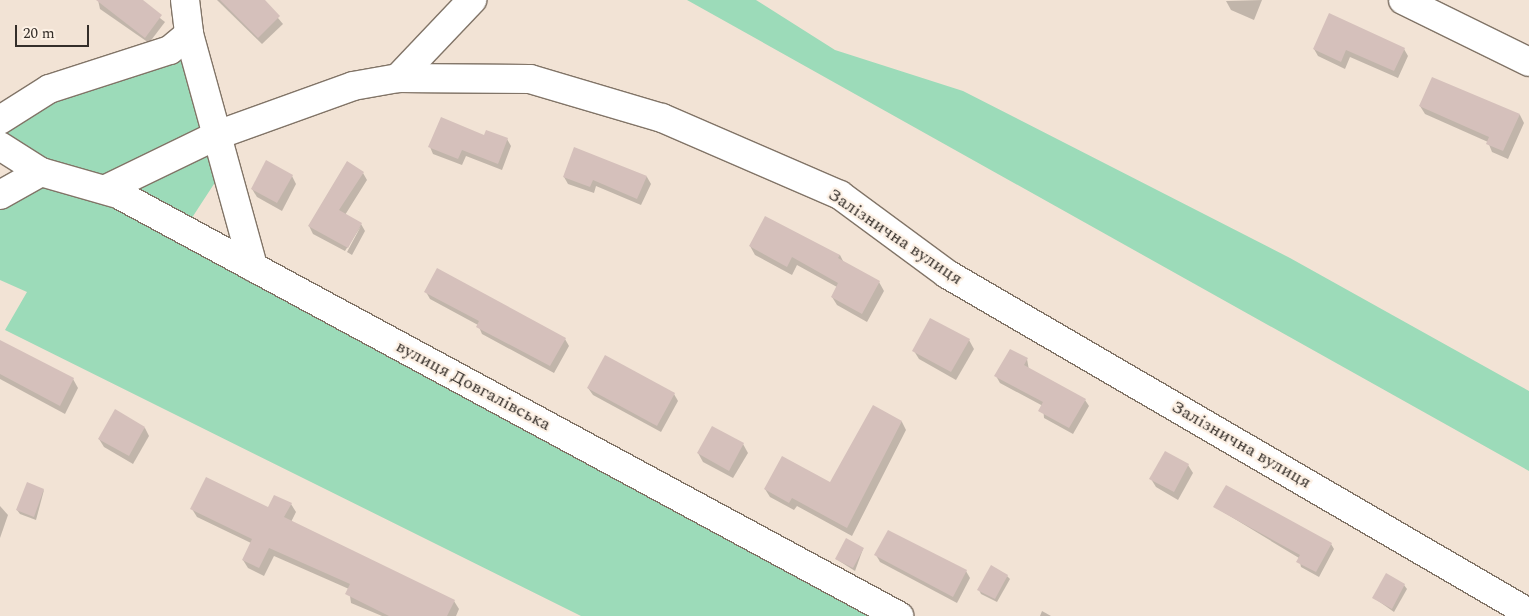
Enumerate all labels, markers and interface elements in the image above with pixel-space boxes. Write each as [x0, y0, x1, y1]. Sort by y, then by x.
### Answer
scale bar [18, 15, 91, 47]
text: 20 m [23, 22, 55, 45]
street label: Залізнична вулиця [824, 184, 966, 290]
street label: вулиця Довгалівська [392, 336, 554, 436]
street label: Залізнична вулиця [1167, 396, 1315, 494]

